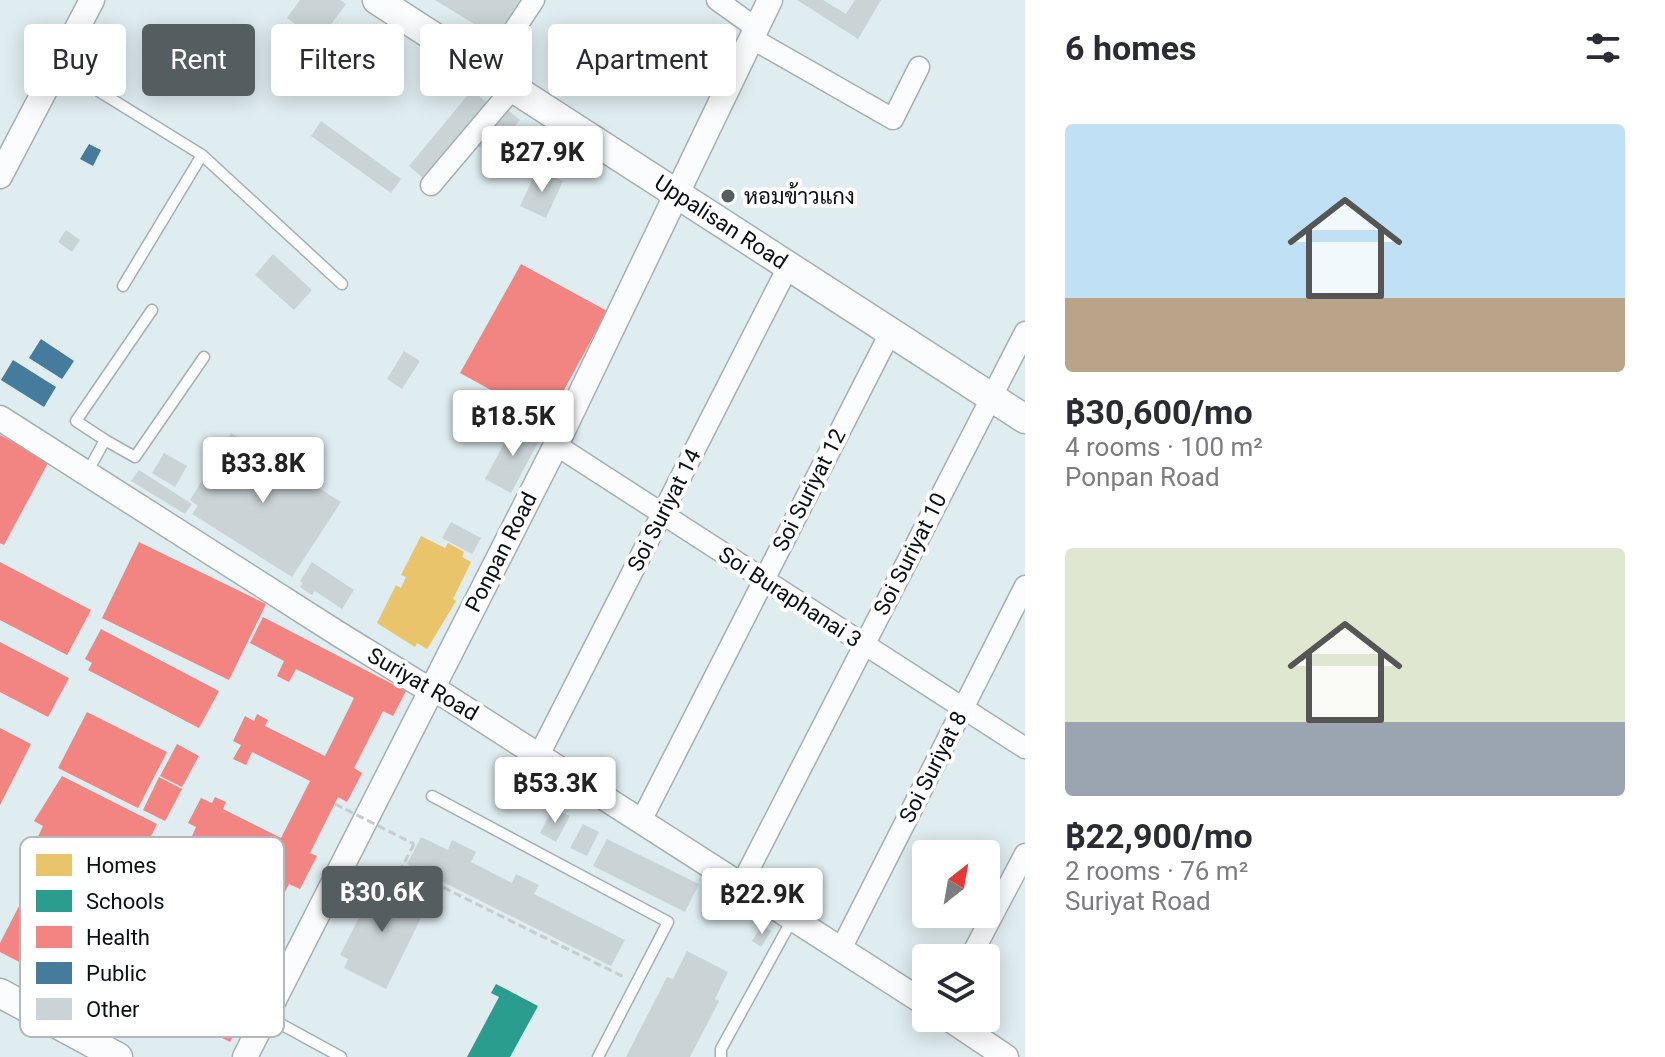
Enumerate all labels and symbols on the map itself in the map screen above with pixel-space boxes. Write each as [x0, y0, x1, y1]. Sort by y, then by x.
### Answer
pin: ฿27.9K [477, 126, 607, 194]
street label: Uppalisan Road [650, 170, 792, 274]
place label: หอมข้าวแกง [744, 182, 855, 209]
marker: หอมข้าวแกง [719, 187, 737, 205]
pin: ฿18.5K [448, 390, 578, 458]
street label: Soi Suriyat 12 [767, 425, 851, 555]
pin: ฿33.8K [198, 437, 328, 505]
street label: Soi Suriyat 14 [622, 445, 706, 575]
street label: Ponpan Road [460, 488, 542, 616]
street label: Soi Suriyat 10 [868, 489, 952, 619]
street label: Soi Buraphanai 3 [714, 542, 866, 652]
street label: Suriyat Road [363, 642, 483, 726]
street label: Soi Suriyat 8 [894, 707, 972, 827]
pin: ฿53.3K [490, 757, 620, 825]
legend [20, 837, 284, 1037]
north arrow [912, 840, 1000, 928]
text: Homes [86, 853, 157, 878]
pin: ฿30.6K [317, 866, 447, 934]
pin: ฿22.9K [697, 868, 827, 936]
text: Schools [86, 889, 165, 914]
text: Health [86, 925, 150, 950]
text: Public [86, 961, 147, 986]
text: Other [86, 997, 140, 1022]

